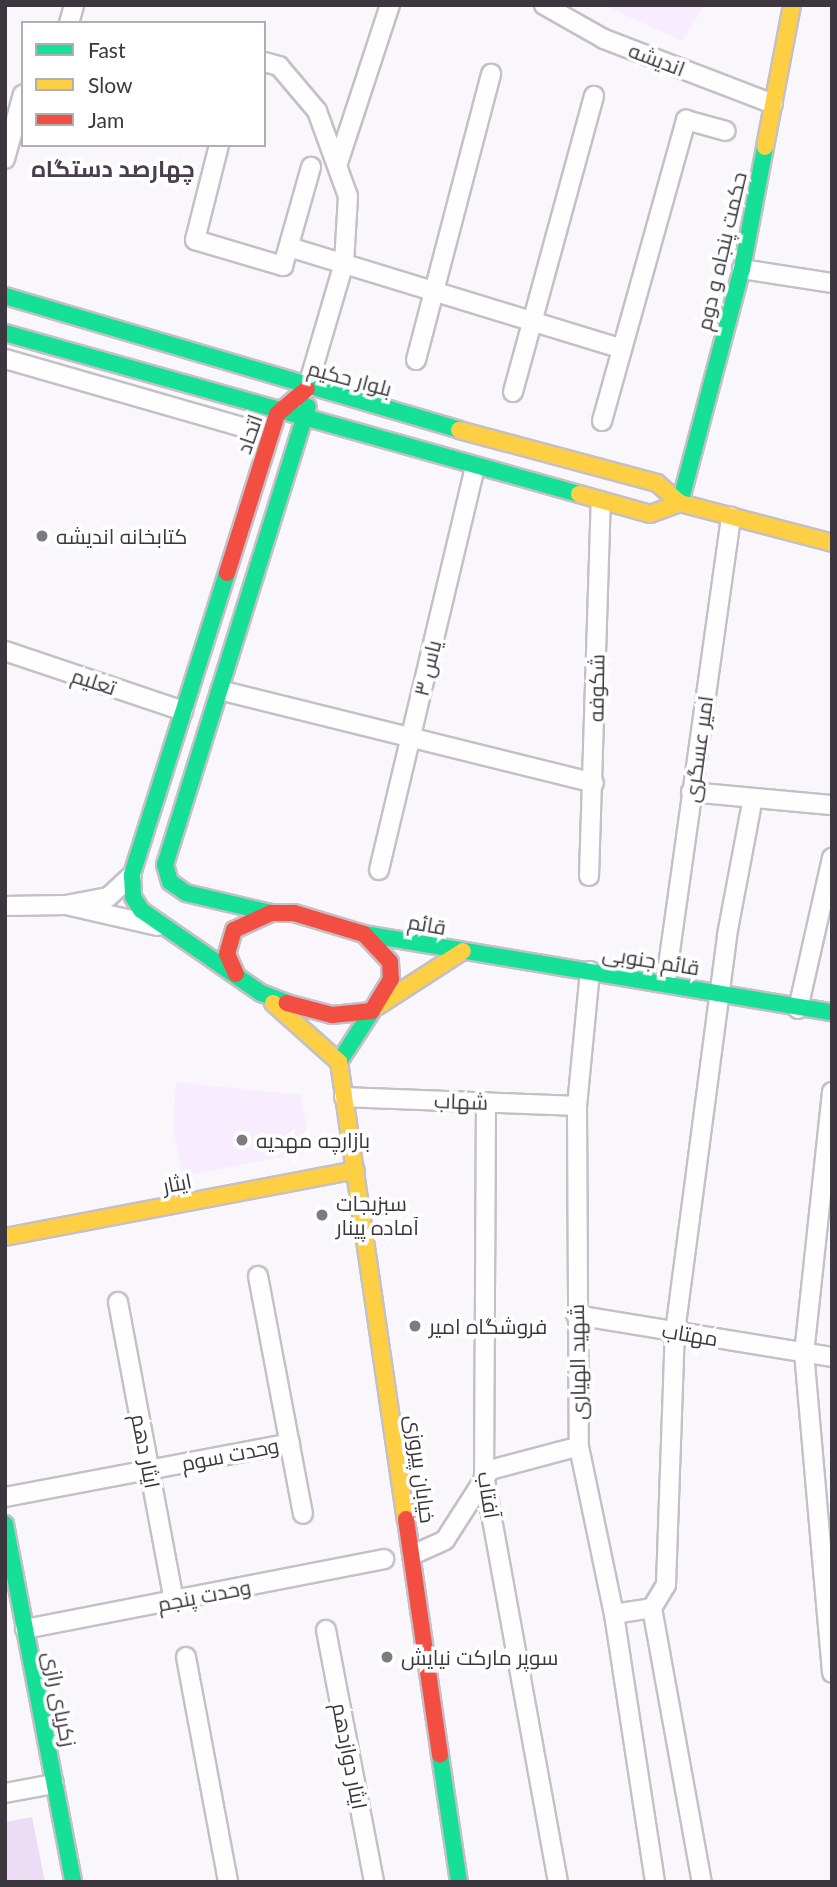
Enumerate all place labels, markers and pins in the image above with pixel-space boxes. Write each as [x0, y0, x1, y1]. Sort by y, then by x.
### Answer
place label: کتابخانه اندیشه [56, 523, 187, 549]
marker: کتابخانه اندیشه [34, 528, 50, 544]
place label: بازارچه مهدیه [256, 1127, 370, 1153]
marker: بازارچه مهدیه [234, 1132, 250, 1148]
place label: سبزیجات آماده پینار [336, 1190, 419, 1240]
marker: سبزیجات آماده پینار [314, 1207, 330, 1223]
place label: فروشگاه امیر [429, 1313, 547, 1339]
marker: فروشگاه امیر [407, 1318, 423, 1334]
place label: سوپر مارکت نیایش [401, 1644, 558, 1670]
marker: سوپر مارکت نیایش [379, 1649, 395, 1665]

